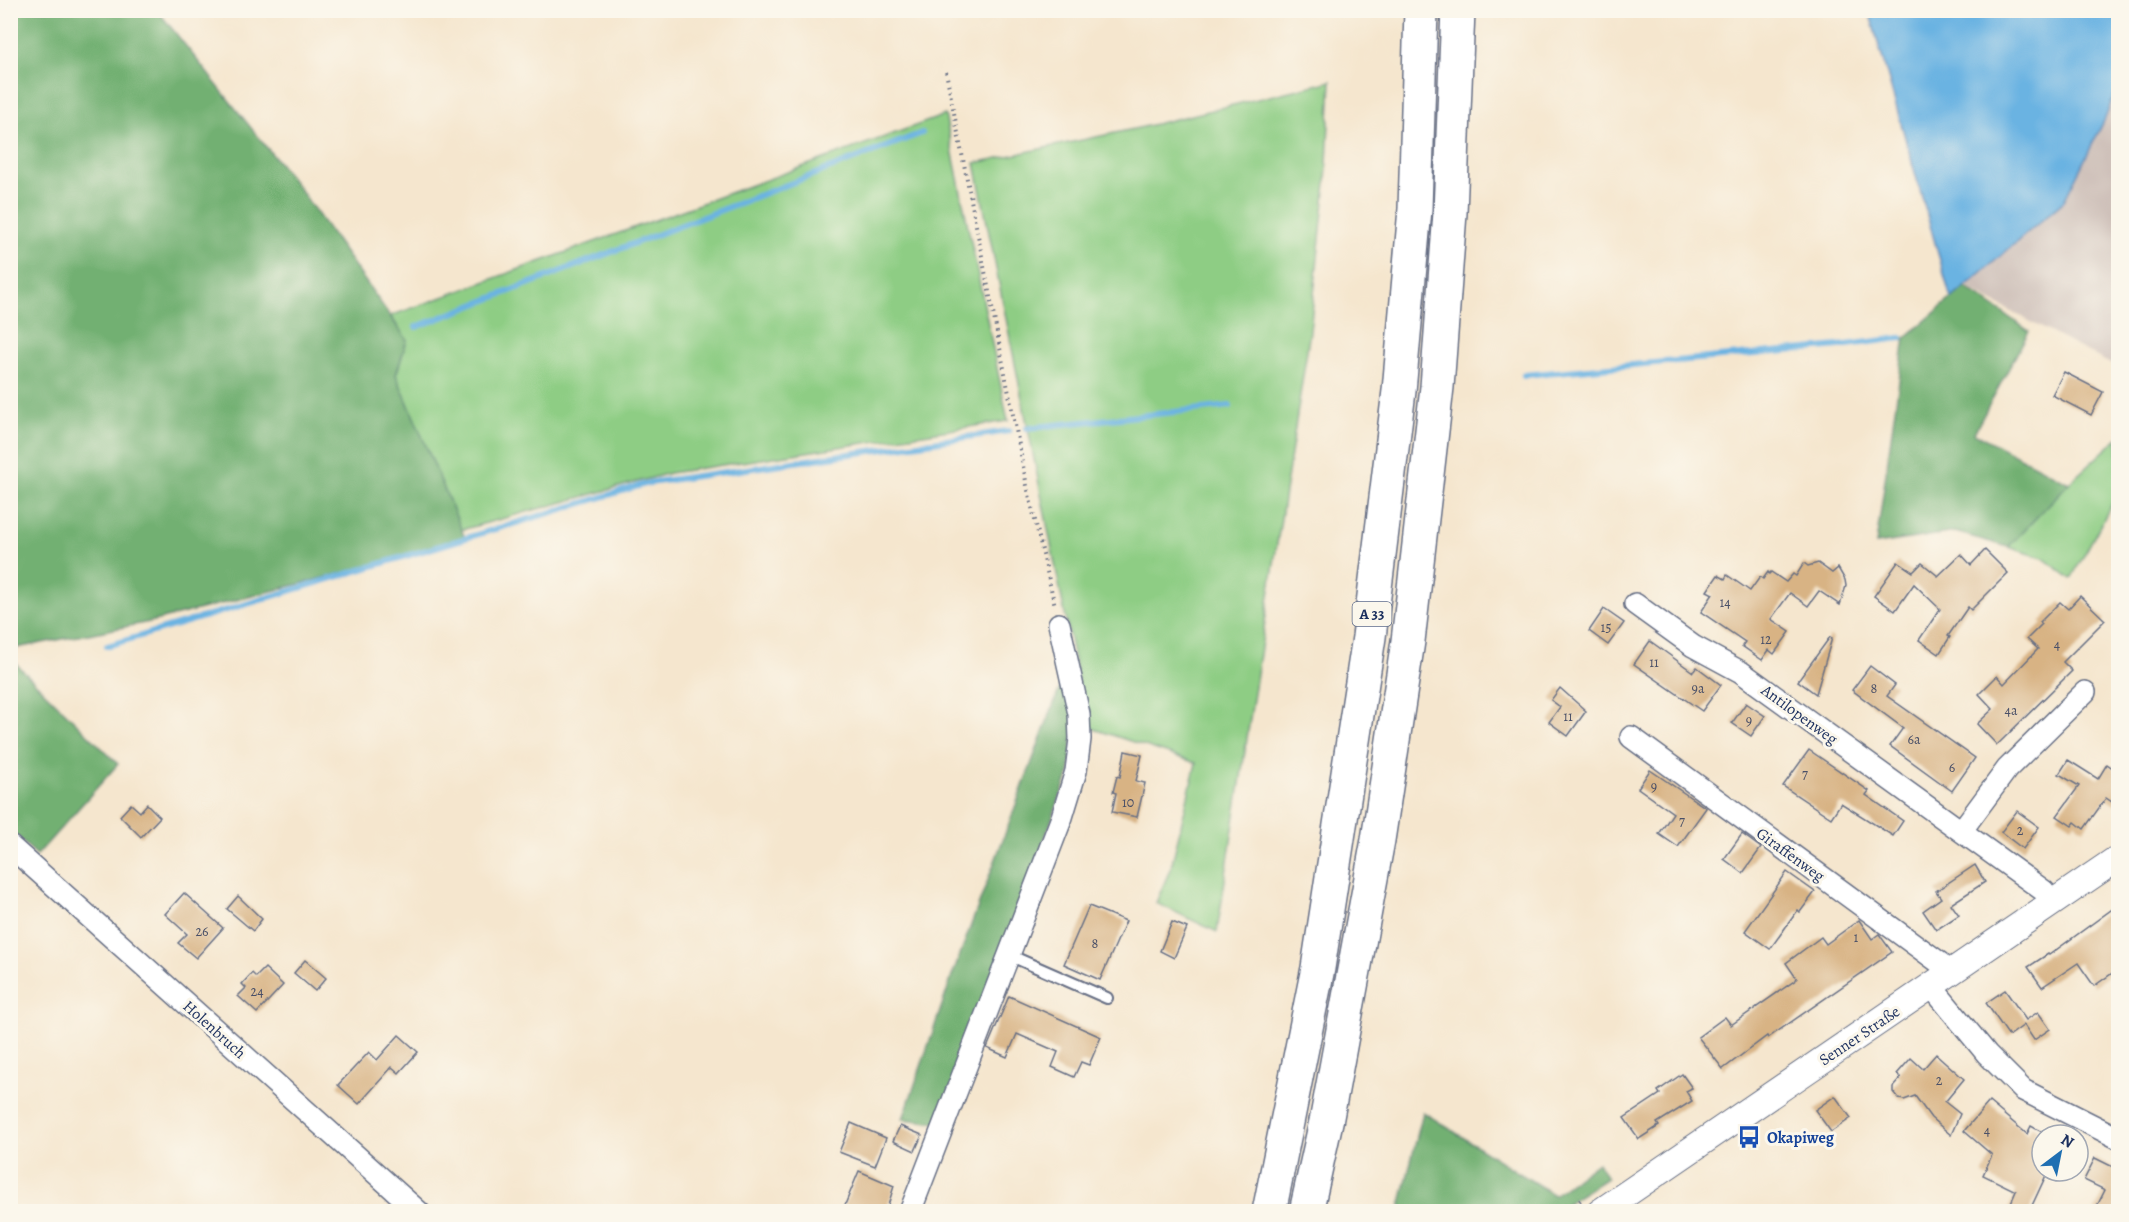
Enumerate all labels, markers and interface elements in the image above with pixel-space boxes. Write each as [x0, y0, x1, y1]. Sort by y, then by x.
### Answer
house number: 14 [1719, 593, 1731, 612]
road number: A 33 [1352, 602, 1392, 626]
house number: 15 [1601, 618, 1611, 637]
house number: 12 [1760, 630, 1772, 649]
house number: 4 [2054, 635, 2060, 654]
house number: 11 [1649, 653, 1659, 672]
house number: 9a [1692, 679, 1705, 698]
street label: Antilopenweg [1756, 679, 1842, 750]
house number: 8 [1871, 679, 1878, 698]
house number: 4a [2005, 701, 2018, 720]
house number: 11 [1563, 707, 1573, 726]
house number: 9 [1746, 711, 1752, 730]
house number: 6a [1908, 730, 1921, 749]
house number: 6 [1949, 758, 1955, 777]
house number: 7 [1802, 765, 1808, 784]
house number: 9 [1651, 777, 1657, 796]
house number: 10 [1122, 793, 1134, 812]
house number: 7 [1679, 812, 1685, 831]
house number: 2 [2017, 821, 2024, 840]
street label: Giraffenweg [1752, 822, 1829, 887]
house number: 26 [195, 922, 209, 941]
house number: 1 [1854, 928, 1859, 947]
house number: 8 [1092, 934, 1099, 953]
house number: 24 [251, 982, 264, 1001]
street label: Holenbruch [178, 996, 251, 1064]
street label: Senner Straße [1815, 1001, 1904, 1071]
house number: 2 [1936, 1071, 1943, 1090]
house number: 4 [1984, 1121, 1990, 1140]
north arrow [2030, 1123, 2090, 1183]
bus stop icon: Okapiweg [1736, 1124, 1762, 1150]
place label: Okapiweg [1767, 1127, 1835, 1149]
text: N [2057, 1129, 2078, 1154]

